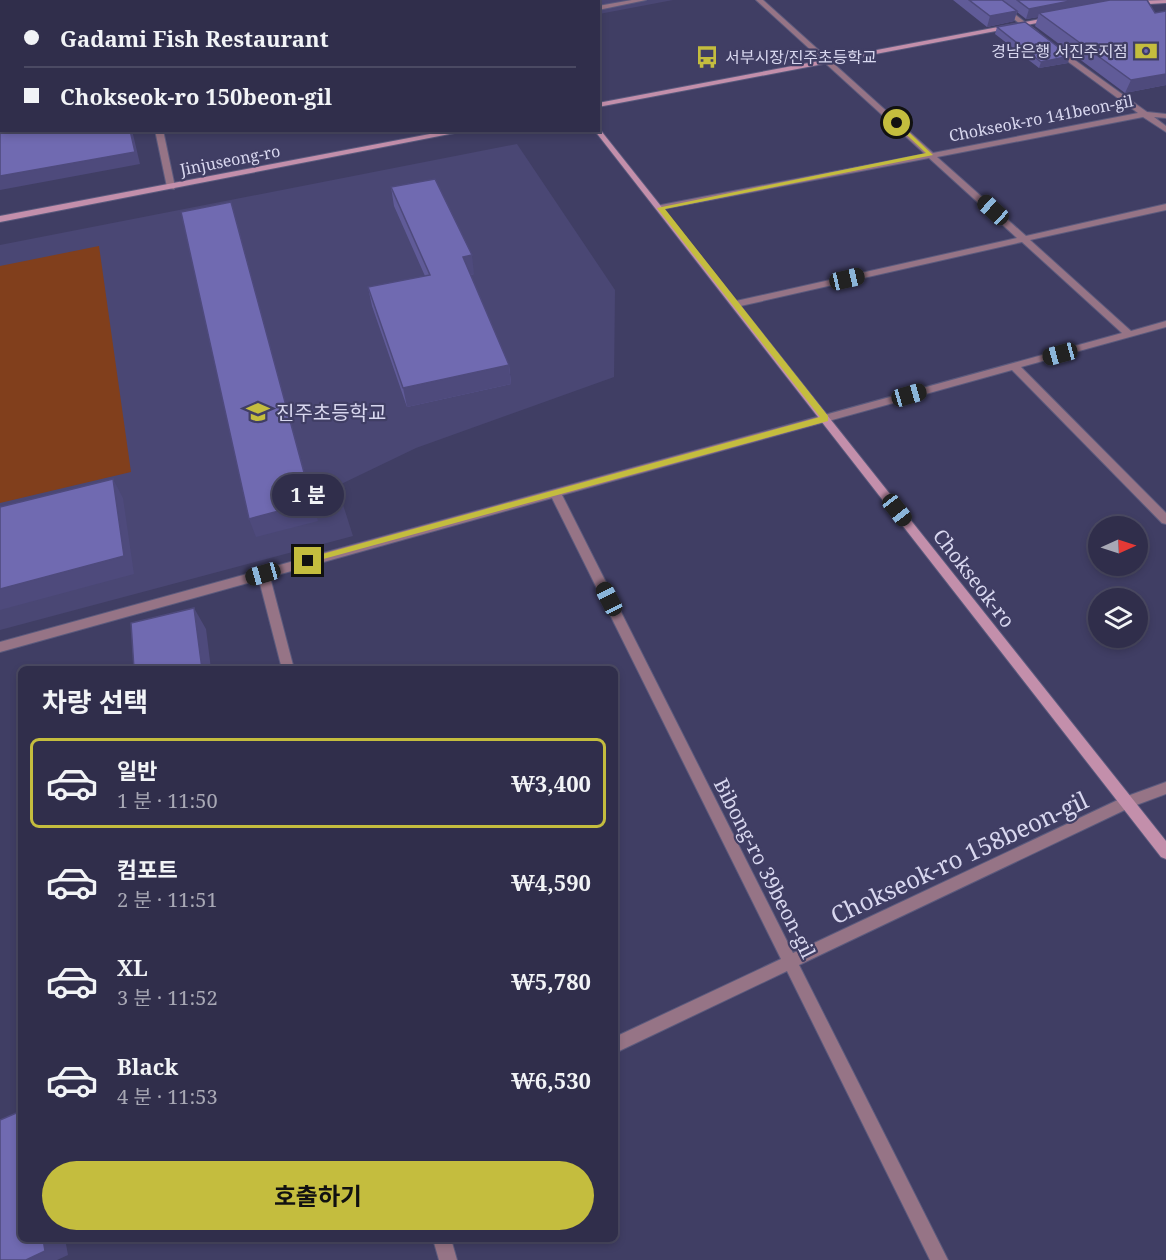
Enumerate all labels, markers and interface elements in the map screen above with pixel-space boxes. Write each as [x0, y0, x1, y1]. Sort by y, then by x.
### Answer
text: Gadami Fish Restaurant [60, 23, 329, 53]
bank icon: 경남은행 서진주지점 [1133, 38, 1159, 64]
place label: 경남은행 서진주지점 [991, 40, 1128, 62]
bus stop icon: 서부시장/진주초등학교 [694, 44, 720, 70]
place label: 서부시장/진주초등학교 [725, 46, 877, 68]
text: Chokseok-ro 150beon-gil [60, 81, 332, 111]
street label: Chokseok-ro 141beon-gil [947, 89, 1135, 147]
route start [883, 109, 910, 136]
street label: Jinjuseong-ro [177, 139, 282, 181]
car [974, 191, 1012, 229]
car [827, 266, 867, 292]
car [1040, 341, 1080, 367]
car [889, 381, 929, 409]
school or university icon: 진주초등학교 [245, 399, 271, 425]
place label: 진주초등학교 [276, 399, 386, 426]
callout: 1 분 [272, 474, 344, 516]
text: 1 분 [291, 481, 325, 508]
car [879, 490, 915, 530]
north arrow [1088, 516, 1148, 576]
map controls [1088, 516, 1148, 648]
street label: Chokseok-ro [927, 523, 1021, 633]
route end [294, 547, 321, 574]
car [243, 560, 283, 588]
car [593, 579, 625, 619]
button: layers [1088, 588, 1148, 648]
text: 차량 선택 [42, 683, 148, 720]
text: 일반 [117, 755, 157, 785]
icon: car [45, 756, 99, 810]
text: ₩3,400 [511, 768, 591, 798]
street label: Bibong-ro 39beon-gil [708, 773, 822, 963]
street label: Chokseok-ro 158beon-gil [825, 782, 1094, 931]
text: 1 분 · 11:50 [117, 787, 218, 814]
text: 컴포트 [117, 854, 178, 884]
icon: car [45, 855, 99, 909]
text: ₩4,590 [511, 867, 591, 897]
text: 2 분 · 11:51 [117, 886, 218, 913]
text: XL [117, 952, 148, 982]
icon: car [45, 954, 99, 1008]
text: ₩5,780 [511, 966, 591, 996]
text: 3 분 · 11:52 [117, 984, 218, 1011]
text: Black [117, 1051, 178, 1081]
icon: car [45, 1053, 99, 1107]
text: ₩6,530 [511, 1065, 591, 1095]
text: 4 분 · 11:53 [117, 1083, 218, 1110]
button: 호출하기 [42, 1161, 594, 1230]

